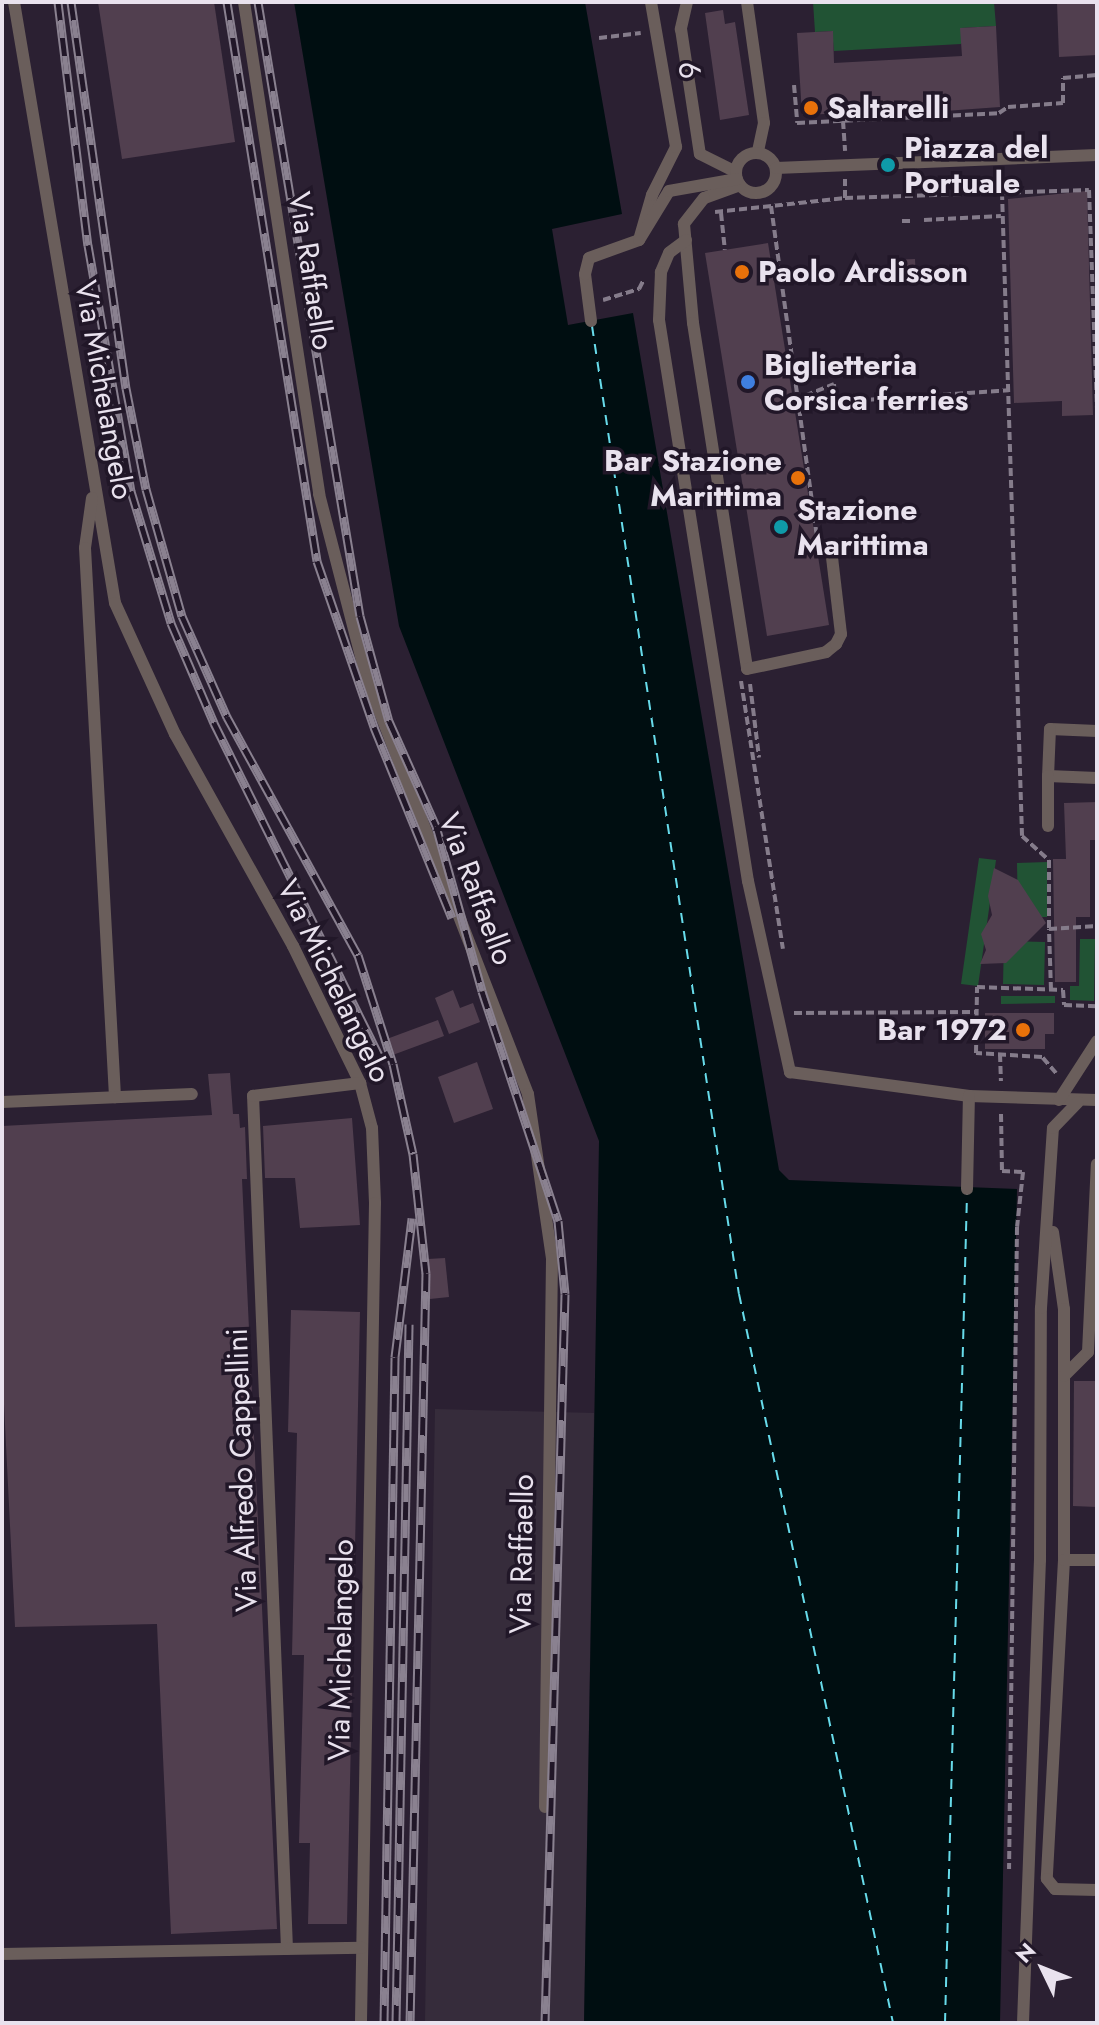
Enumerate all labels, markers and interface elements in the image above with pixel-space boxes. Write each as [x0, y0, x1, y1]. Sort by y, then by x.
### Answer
street label: 6 [670, 58, 708, 82]
place label: Saltarelli [827, 90, 949, 126]
marker: Saltarelli [802, 99, 820, 117]
place label: Piazza del Portuale [904, 130, 1048, 200]
marker: Piazza del Portuale [879, 156, 897, 174]
street label: Via Raffaello [281, 189, 341, 353]
place label: Paolo Ardisson [758, 254, 968, 290]
marker: Paolo Ardisson [733, 263, 751, 281]
street label: Via Michelangelo [67, 278, 141, 502]
place label: Biglietteria Corsica ferries [764, 347, 968, 418]
marker: Biglietteria Corsica ferries [739, 373, 757, 391]
place label: Bar Stazione Marittima [604, 443, 782, 514]
marker: Bar Stazione Marittima [789, 469, 807, 487]
place label: Stazione Marittima [797, 492, 929, 562]
marker: Stazione Marittima [772, 518, 790, 536]
street label: Via Raffaello [431, 808, 521, 970]
street label: Via Michelangelo [269, 874, 399, 1088]
place label: Bar 1972 [877, 1012, 1007, 1048]
marker: Bar 1972 [1014, 1021, 1032, 1039]
street label: Via Alfredo Cappellini [219, 1328, 265, 1612]
street label: Via Raffaello [503, 1474, 541, 1634]
street label: Via Michelangelo [321, 1539, 361, 1761]
north arrow [1003, 1929, 1083, 2009]
text: N [1008, 1935, 1043, 1970]

